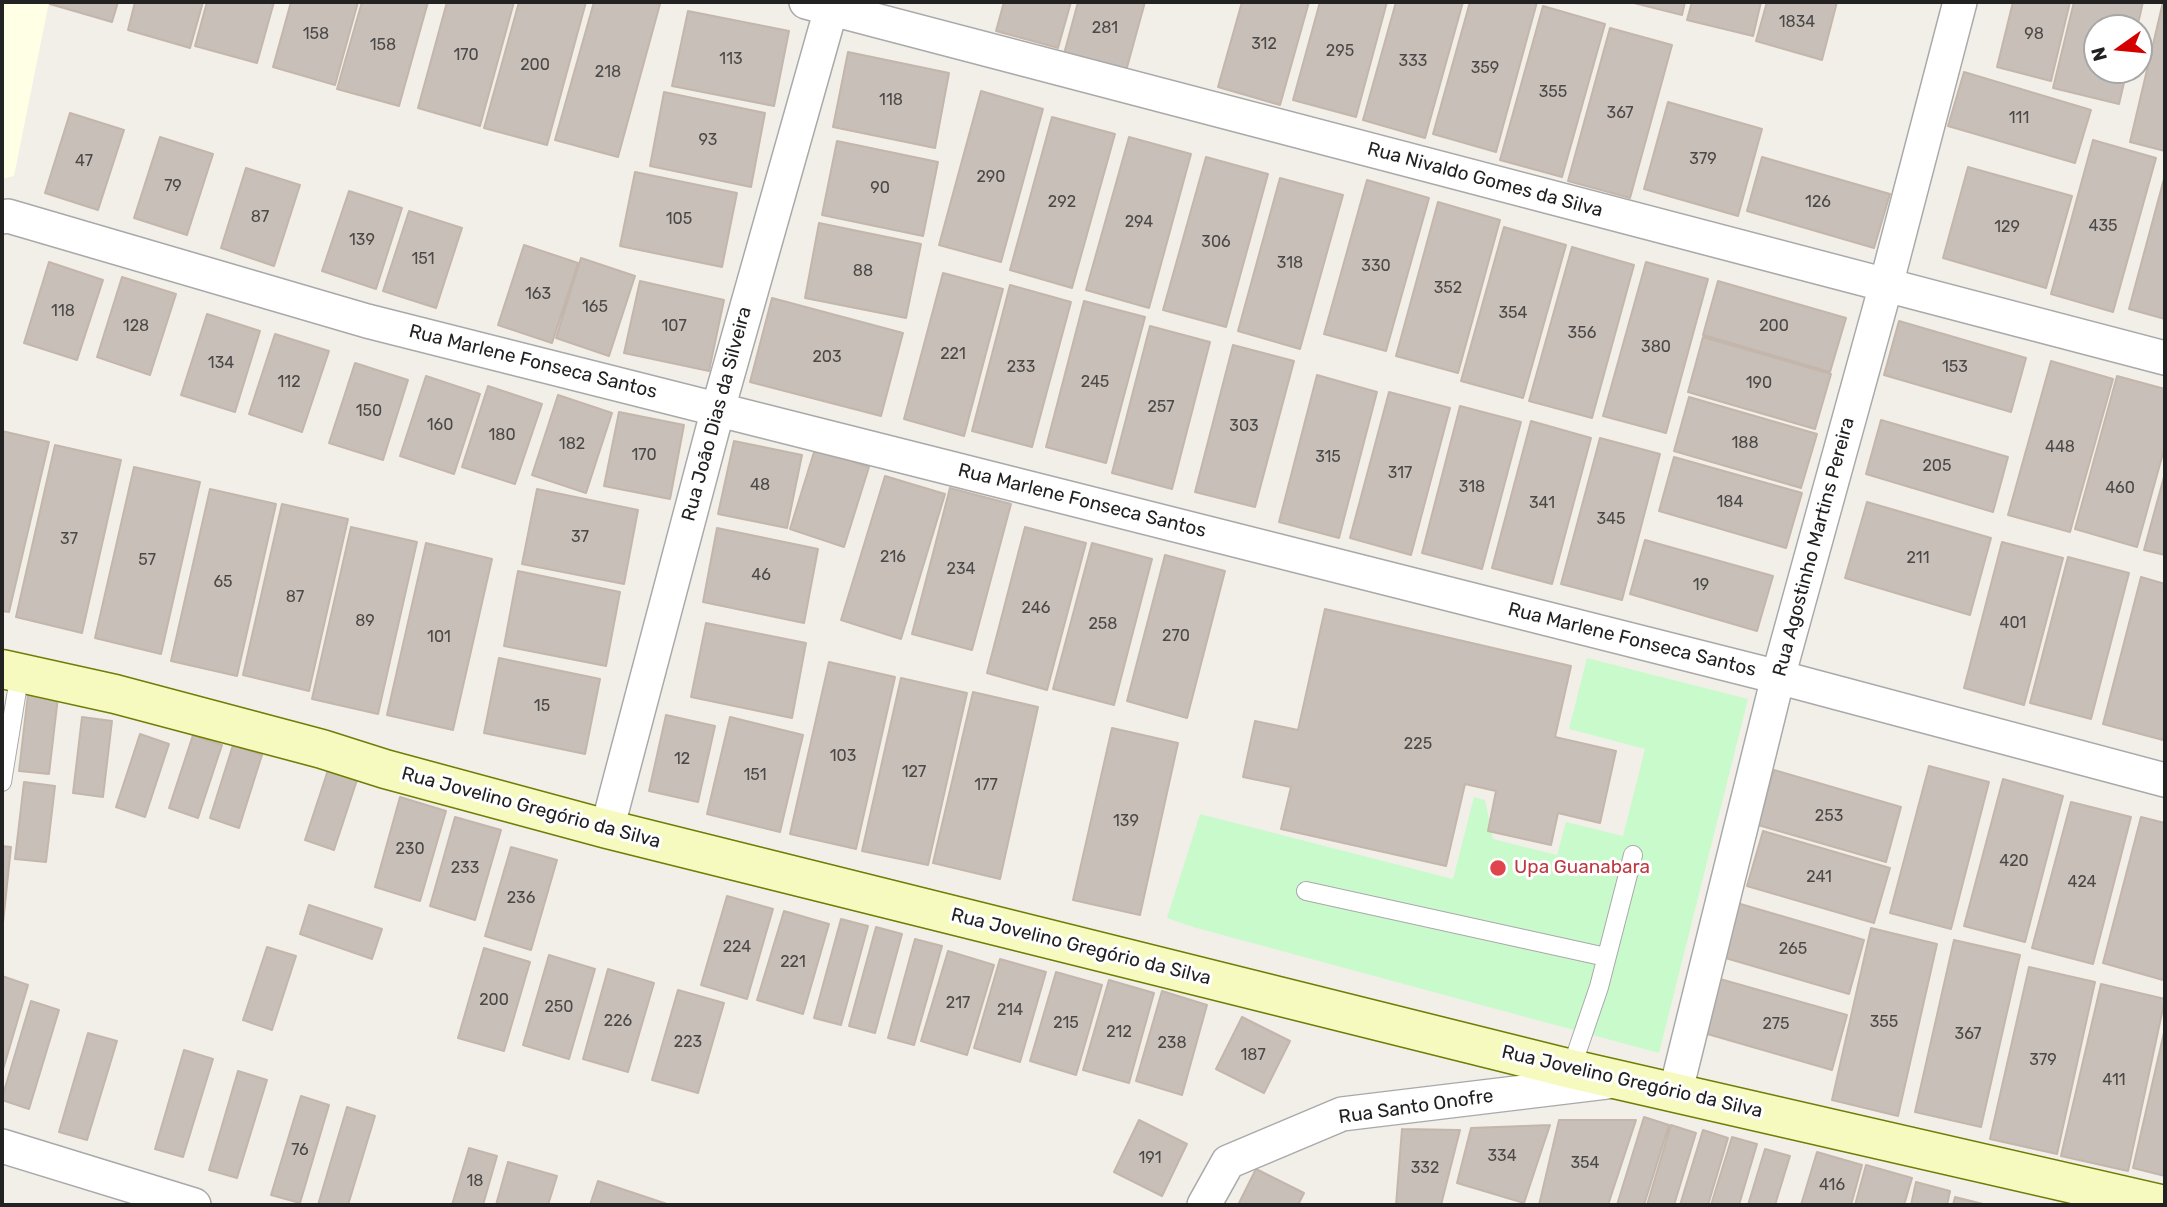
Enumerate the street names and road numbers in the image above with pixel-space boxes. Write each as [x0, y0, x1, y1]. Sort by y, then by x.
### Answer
street label: Rua Nivaldo Gomes da Silva [1365, 138, 1605, 222]
street label: Rua João Dias da Silveira [677, 304, 757, 524]
street label: Rua Marlene Fonseca Santos [407, 320, 659, 404]
street label: Rua Agostinho Martins Pereira [1768, 415, 1860, 679]
street label: Rua Marlene Fonseca Santos [956, 459, 1208, 543]
street label: Rua Marlene Fonseca Santos [1506, 598, 1758, 682]
street label: Rua Jovelino Gregório da Silva [399, 762, 663, 854]
street label: Rua Jovelino Gregório da Silva [949, 904, 1213, 990]
street label: Rua Jovelino Gregório da Silva [1499, 1041, 1765, 1123]
street label: Rua Santo Onofre [1337, 1085, 1495, 1129]

